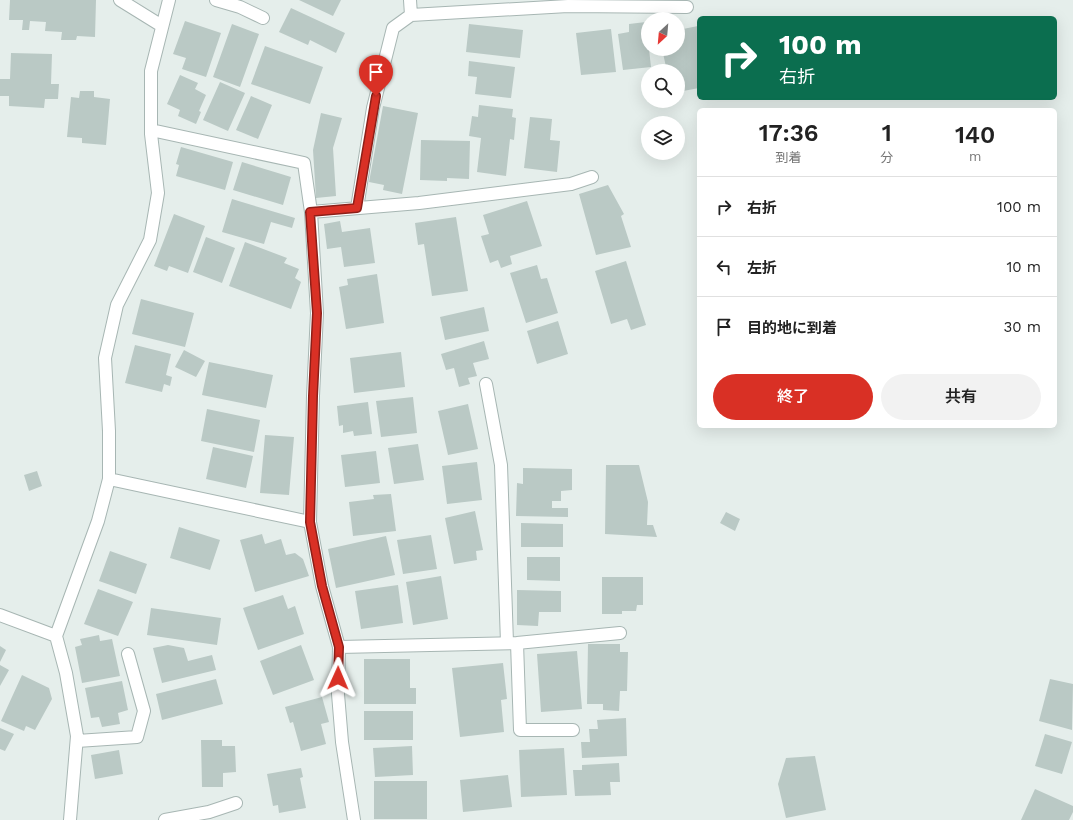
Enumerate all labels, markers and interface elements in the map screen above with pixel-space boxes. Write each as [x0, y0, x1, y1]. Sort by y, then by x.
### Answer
north arrow [641, 12, 685, 56]
map controls [641, 12, 685, 160]
text: 100 m [779, 28, 862, 61]
icon: right [713, 32, 765, 84]
pin [359, 55, 393, 96]
icon: arrive [365, 61, 387, 83]
button: search [641, 64, 685, 108]
text: 右折 [779, 66, 815, 87]
button: layers [641, 116, 685, 160]
text: 17:36 [759, 119, 819, 147]
text: 1 [882, 119, 892, 147]
text: 140 [955, 121, 995, 149]
text: m [969, 149, 981, 164]
text: 到着 [776, 150, 802, 165]
text: 分 [880, 150, 893, 165]
icon: right [713, 196, 735, 218]
text: 100 m [997, 198, 1041, 216]
text: 右折 [747, 199, 777, 217]
icon: left [713, 256, 735, 278]
text: 10 m [1006, 258, 1041, 276]
text: 左折 [747, 259, 777, 277]
icon: arrive [713, 316, 735, 338]
text: 30 m [1004, 318, 1041, 336]
text: 目的地に到着 [747, 319, 837, 337]
button: 終了 [713, 374, 873, 420]
button: 共有 [881, 374, 1041, 420]
position arrow [317, 657, 359, 699]

